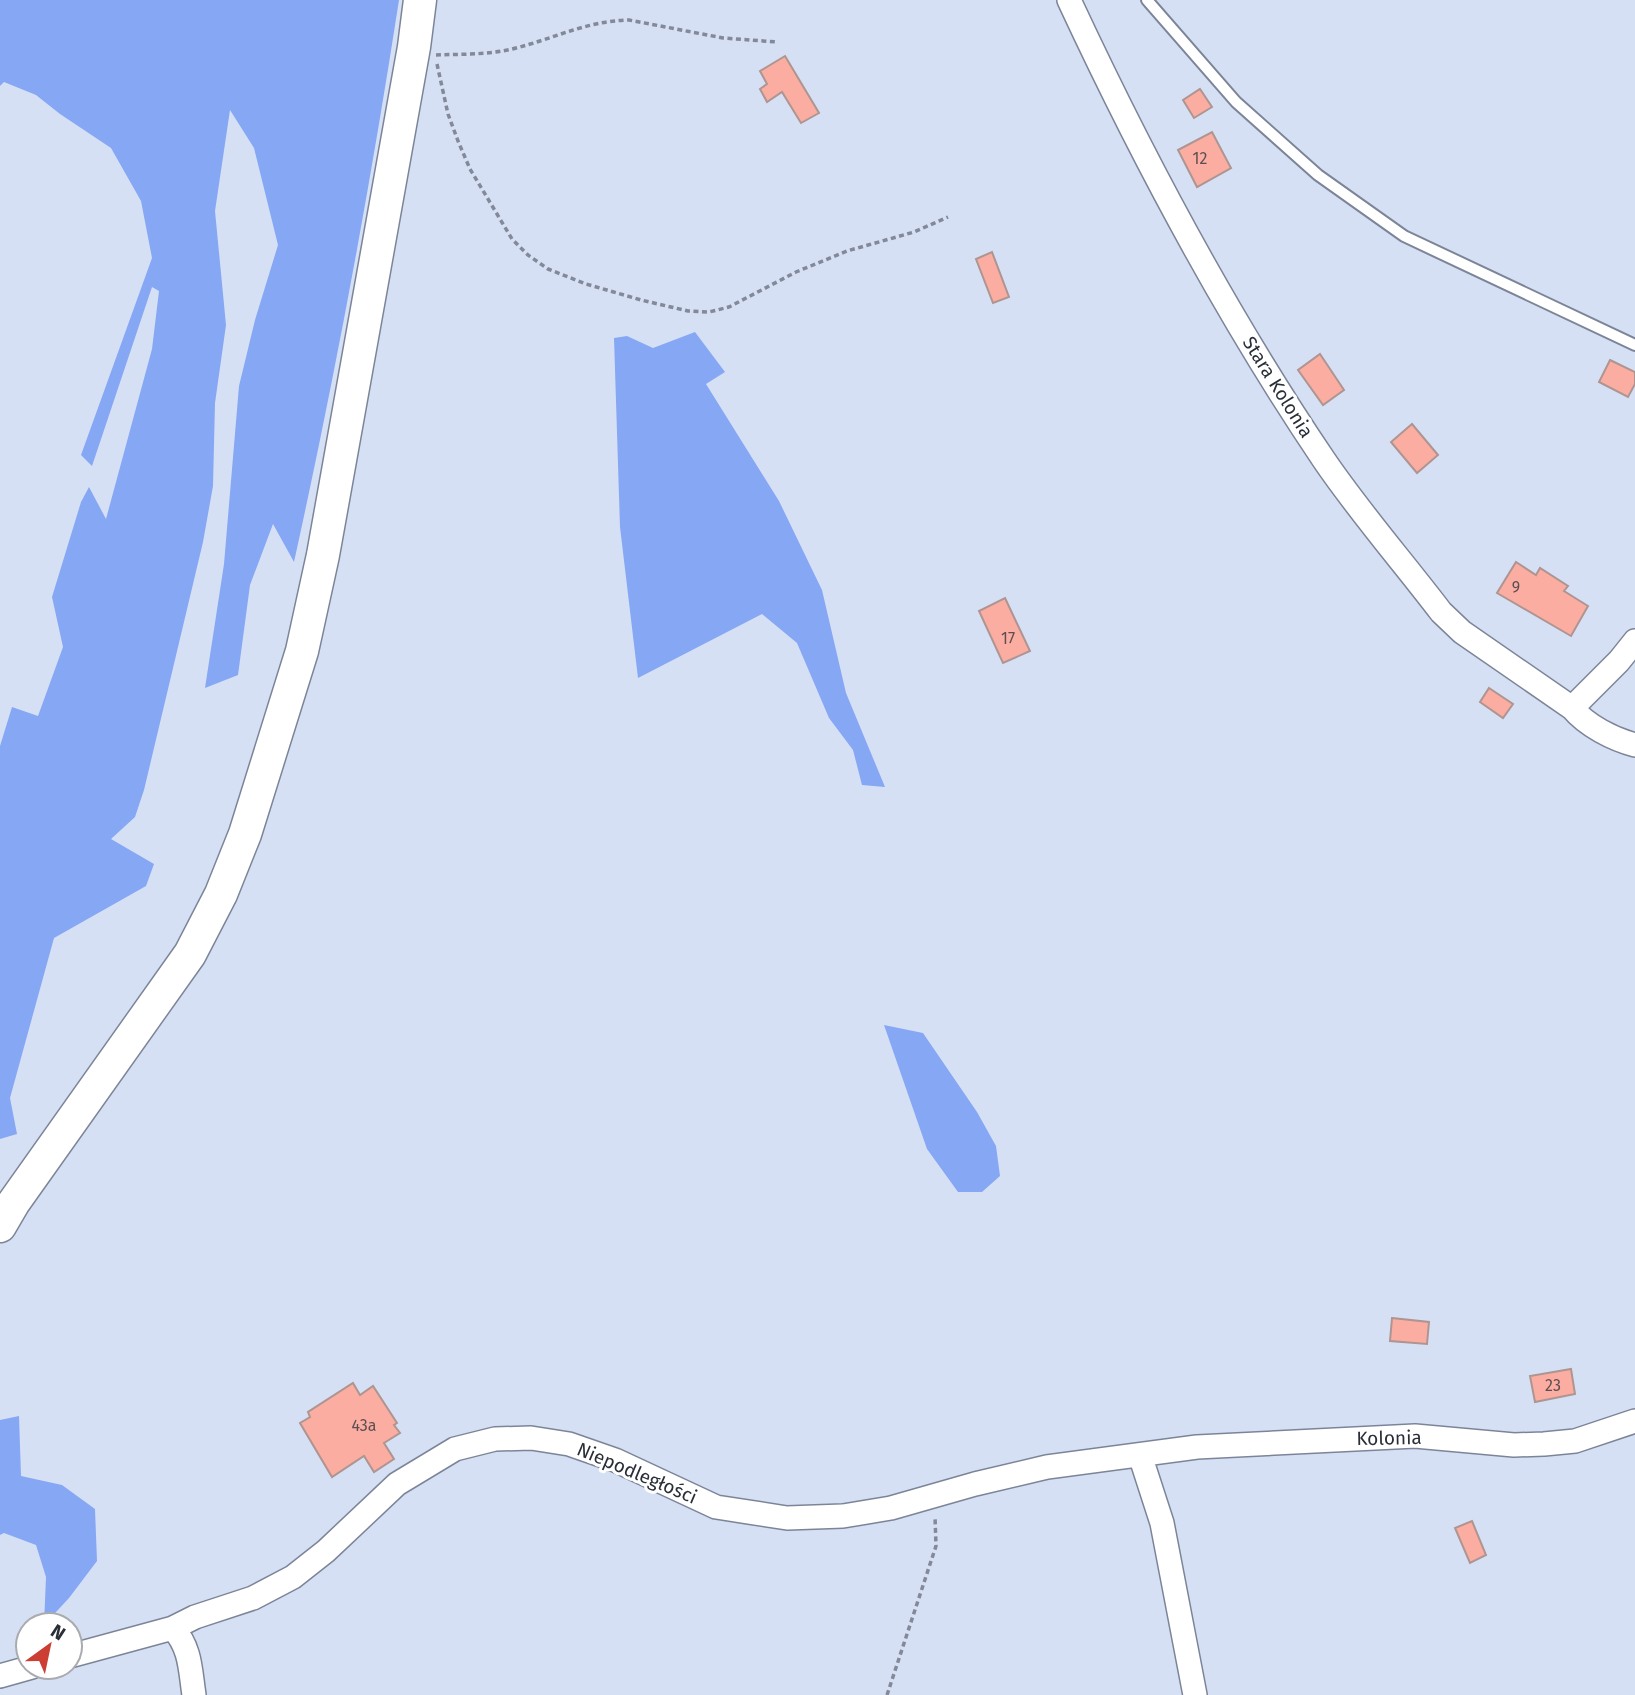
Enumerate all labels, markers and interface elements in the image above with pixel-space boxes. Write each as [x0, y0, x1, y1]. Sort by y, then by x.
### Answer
house number: 12 [1193, 149, 1207, 168]
street label: Stara Kolonia [1238, 332, 1318, 442]
house number: 9 [1512, 578, 1520, 597]
house number: 17 [1001, 629, 1015, 648]
house number: 23 [1545, 1376, 1561, 1395]
house number: 43a [352, 1416, 376, 1435]
street label: Kolonia [1356, 1426, 1422, 1450]
street label: Niepodległości [573, 1437, 701, 1509]
north arrow [14, 1611, 84, 1681]
text: N [46, 1619, 70, 1645]

